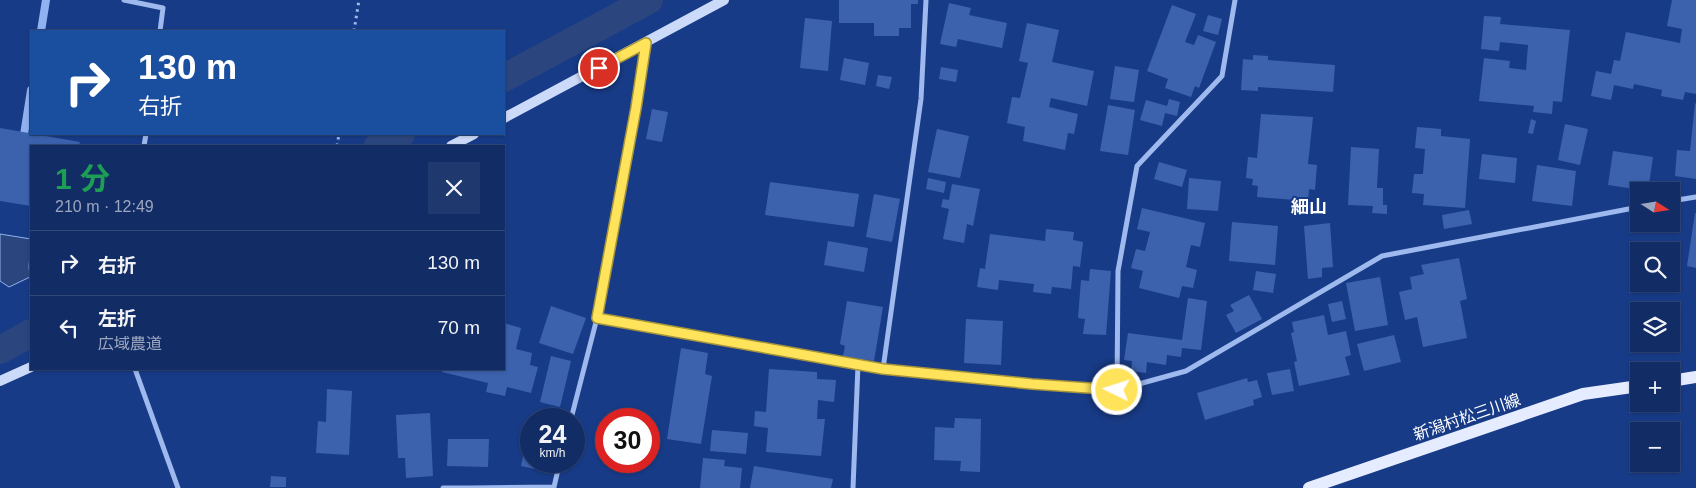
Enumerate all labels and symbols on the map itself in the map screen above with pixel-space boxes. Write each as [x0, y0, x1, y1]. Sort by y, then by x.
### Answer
pin [578, 47, 620, 89]
north arrow [1630, 182, 1680, 232]
district label: 細山 [1291, 197, 1327, 217]
position arrow [1090, 363, 1142, 415]
street label: 新潟村松三川線 [1411, 391, 1523, 443]
speed limit sign: 30 [595, 408, 660, 473]

